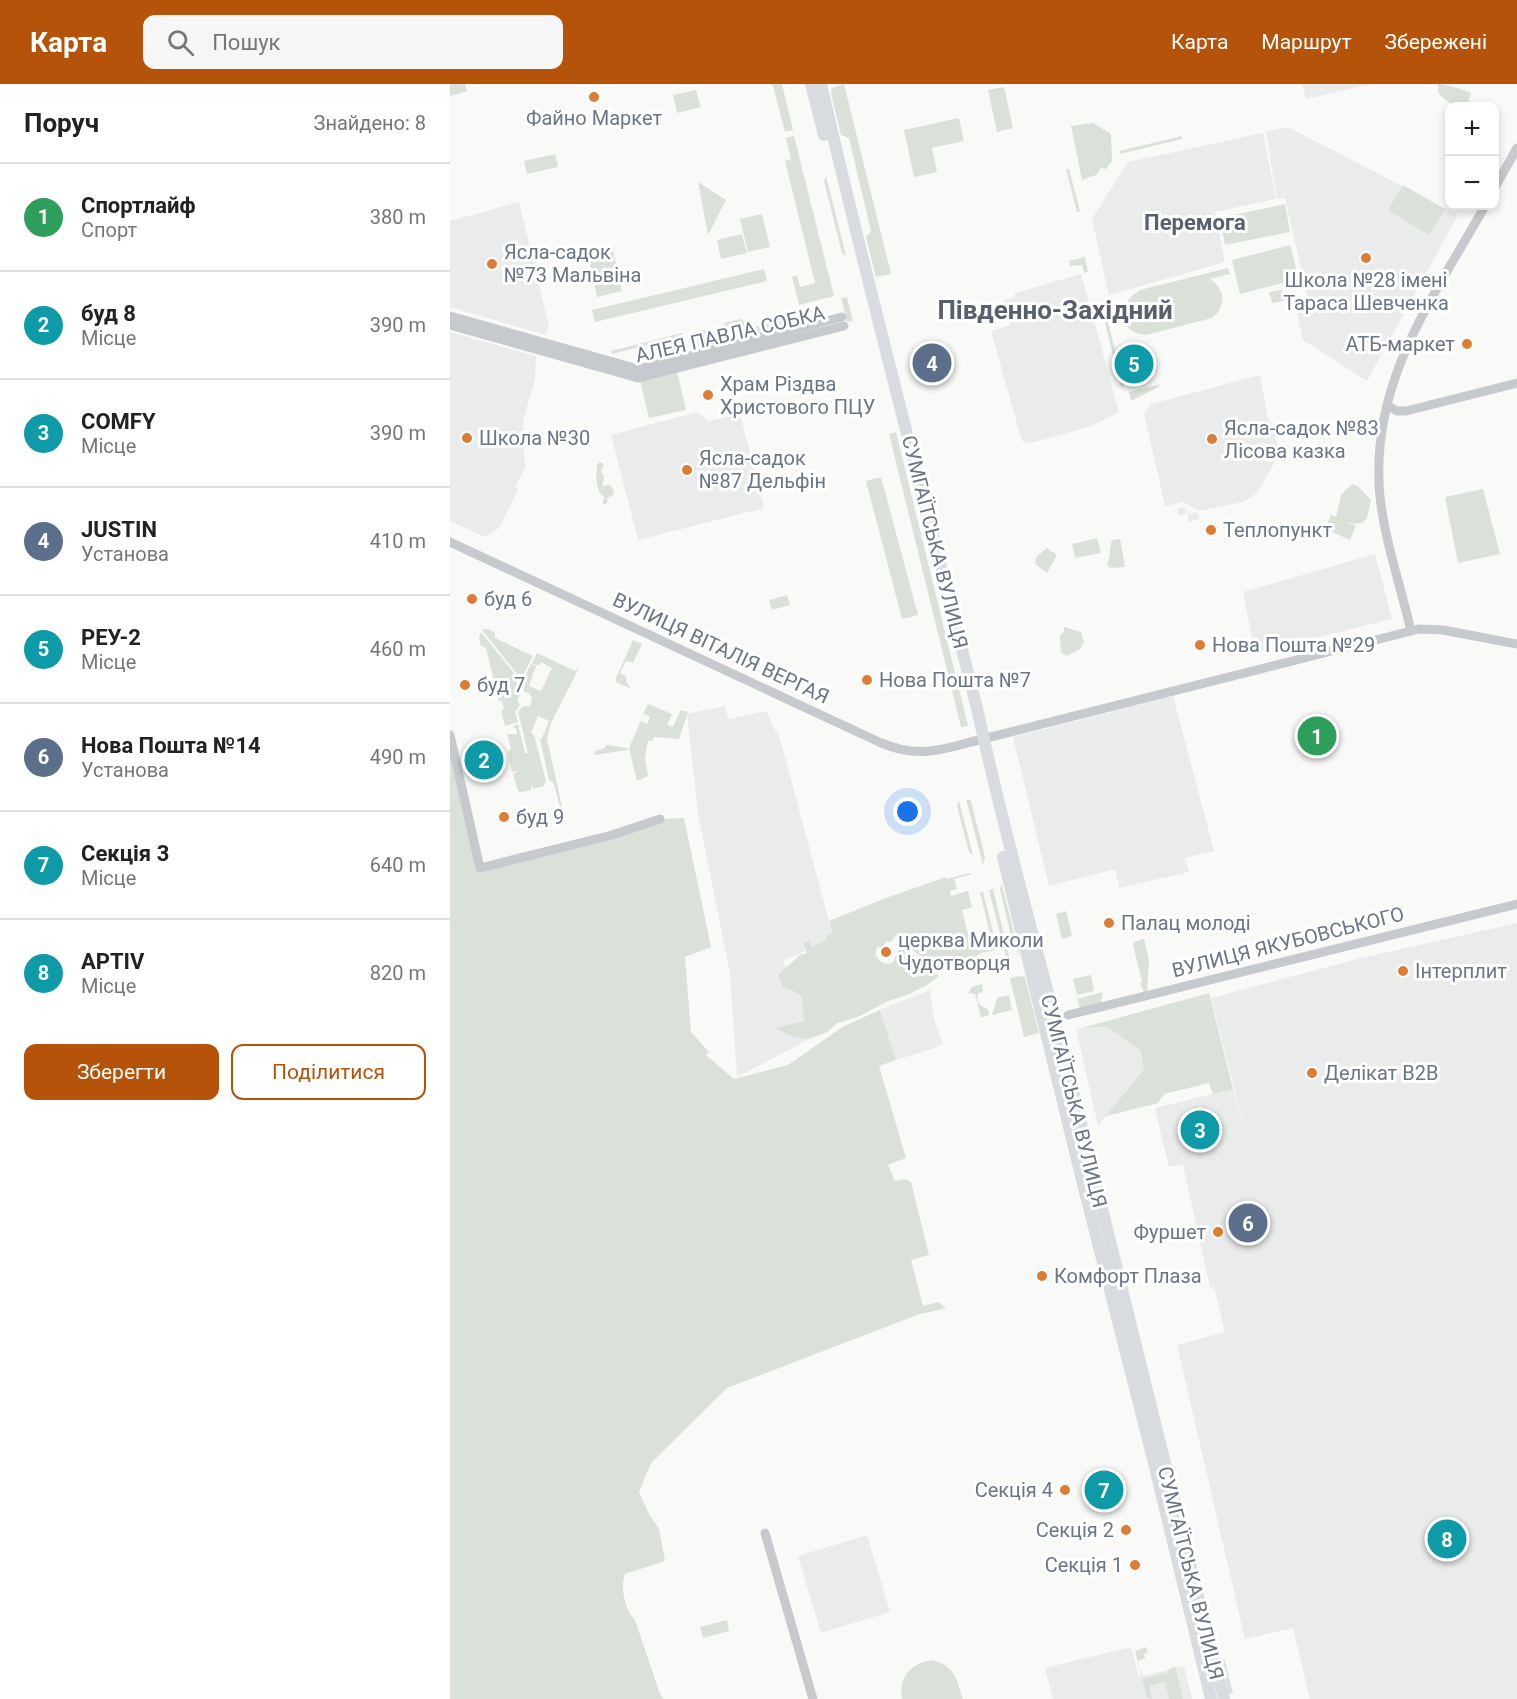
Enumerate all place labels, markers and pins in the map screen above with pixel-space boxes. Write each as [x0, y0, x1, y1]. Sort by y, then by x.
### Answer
marker: Файно Маркет [587, 90, 601, 104]
place label: Файно Маркет [526, 106, 662, 130]
place label: Ясла-садок №73 Мальвіна [504, 240, 641, 287]
marker: Школа №28 імені Тараса Шевченка [1359, 251, 1373, 265]
marker: Ясла-садок №73 Мальвіна [485, 257, 499, 271]
place label: Школа №28 імені Тараса Шевченка [1283, 268, 1449, 315]
place label: АТБ-маркет [1345, 332, 1455, 356]
marker: АТБ-маркет [1460, 337, 1474, 351]
pin: 4 [912, 340, 952, 386]
pin: 5 [1114, 342, 1154, 386]
place label: Храм Різдва Христового ПЦУ [720, 372, 875, 419]
marker: Храм Різдва Христового ПЦУ [701, 388, 715, 402]
place label: Ясла-садок №83 Лісова казка [1224, 416, 1379, 463]
place label: Школа №30 [479, 426, 590, 450]
marker: Школа №30 [460, 431, 474, 445]
marker: Ясла-садок №83 Лісова казка [1205, 432, 1219, 446]
place label: Ясла-садок №87 Дельфін [699, 446, 826, 493]
marker: Ясла-садок №87 Дельфін [680, 463, 694, 477]
place label: Теплопункт [1223, 518, 1332, 542]
marker: Теплопункт [1204, 523, 1218, 537]
place label: буд 6 [484, 587, 532, 611]
marker: буд 6 [465, 592, 479, 606]
place label: Нова Пошта №29 [1212, 633, 1375, 657]
marker: Нова Пошта №29 [1193, 638, 1207, 652]
place label: Нова Пошта №7 [879, 668, 1031, 692]
place label: буд 7 [477, 673, 525, 697]
marker: Нова Пошта №7 [860, 673, 874, 687]
marker: буд 7 [458, 678, 472, 692]
pin: 1 [1298, 714, 1336, 758]
pin: 2 [465, 738, 504, 782]
place label: буд 9 [516, 805, 564, 829]
marker: буд 9 [497, 810, 511, 824]
place label: Палац молоді [1121, 911, 1251, 935]
marker: Палац молоді [1102, 916, 1116, 930]
place label: церква Миколи Чудотворця [898, 928, 1044, 975]
marker: церква Миколи Чудотворця [879, 945, 893, 959]
place label: Інтерплит [1415, 959, 1507, 983]
marker: Інтерплит [1396, 964, 1410, 978]
place label: Делікат B2B [1324, 1061, 1438, 1085]
marker: Делікат B2B [1305, 1066, 1319, 1080]
pin: 3 [1180, 1108, 1220, 1152]
pin: 6 [1228, 1200, 1268, 1246]
place label: Фуршет [1134, 1220, 1206, 1244]
marker: Фуршет [1211, 1225, 1225, 1239]
place label: Комфорт Плаза [1054, 1264, 1202, 1288]
marker: Комфорт Плаза [1035, 1269, 1049, 1283]
pin: 7 [1084, 1468, 1124, 1512]
place label: Секція 4 [975, 1478, 1053, 1502]
marker: Секція 4 [1058, 1483, 1072, 1497]
pin: 8 [1428, 1516, 1466, 1562]
place label: Секція 2 [1036, 1518, 1114, 1542]
marker: Секція 2 [1119, 1523, 1133, 1537]
place label: Секція 1 [1045, 1553, 1123, 1577]
marker: Секція 1 [1128, 1558, 1142, 1572]

